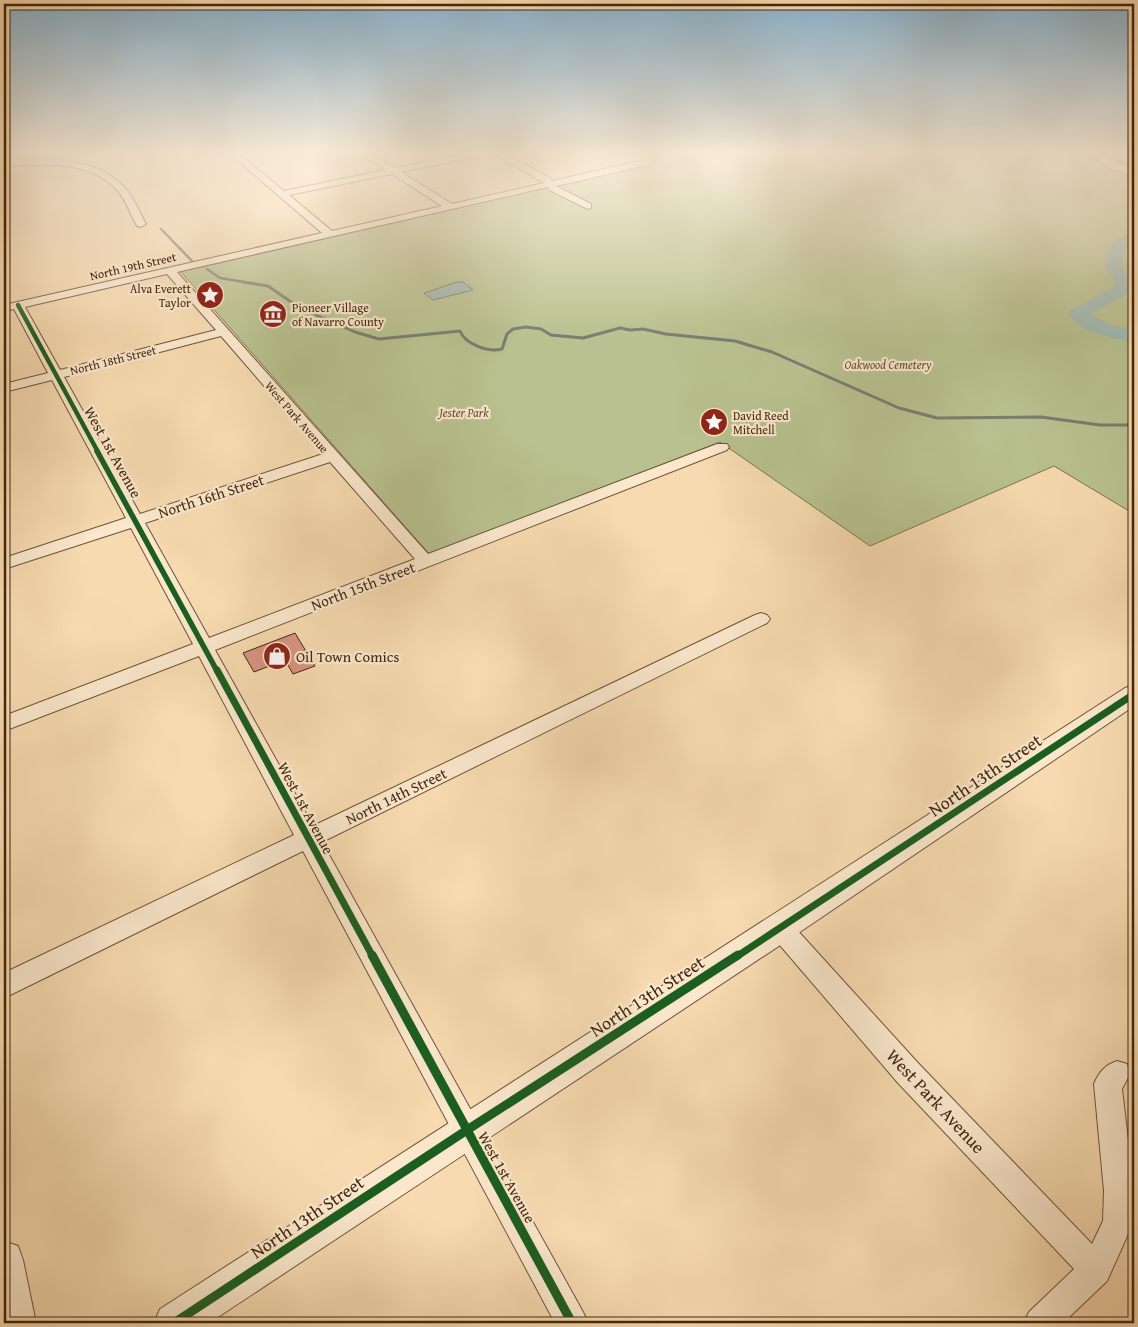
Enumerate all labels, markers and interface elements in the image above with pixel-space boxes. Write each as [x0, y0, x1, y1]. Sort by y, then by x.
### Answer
street label: North 19th Street [88, 248, 179, 284]
place label: Alva Everett Taylor [130, 280, 192, 311]
place icon: Alva Everett Taylor [195, 280, 225, 310]
museum icon: Pioneer Village of Navarro County [258, 299, 288, 329]
place label: Pioneer Village of Navarro County [292, 299, 384, 330]
street label: North 18th Street [68, 341, 159, 379]
park label: Oakwood Cemetery [845, 356, 932, 373]
street label: West Park Avenue [261, 378, 333, 457]
street label: West 1st Avenue [79, 402, 147, 502]
park label: Jester Park [437, 404, 489, 421]
place icon: David Reed Mitchell [699, 407, 729, 437]
place label: David Reed Mitchell [733, 407, 789, 438]
street label: North 16th Street [155, 469, 267, 523]
street label: North 15th Street [308, 556, 419, 616]
shop icon: Oil Town Comics [262, 641, 292, 671]
place label: Oil Town Comics [296, 646, 399, 667]
street label: North 13th Street [923, 727, 1048, 823]
street label: West 1st Avenue [273, 758, 339, 858]
street label: North 14th Street [342, 762, 451, 830]
street label: North 13th Street [584, 948, 710, 1043]
street label: West Park Avenue [880, 1043, 992, 1159]
street label: West 1st Avenue [473, 1127, 541, 1227]
street label: North 13th Street [245, 1169, 370, 1265]

